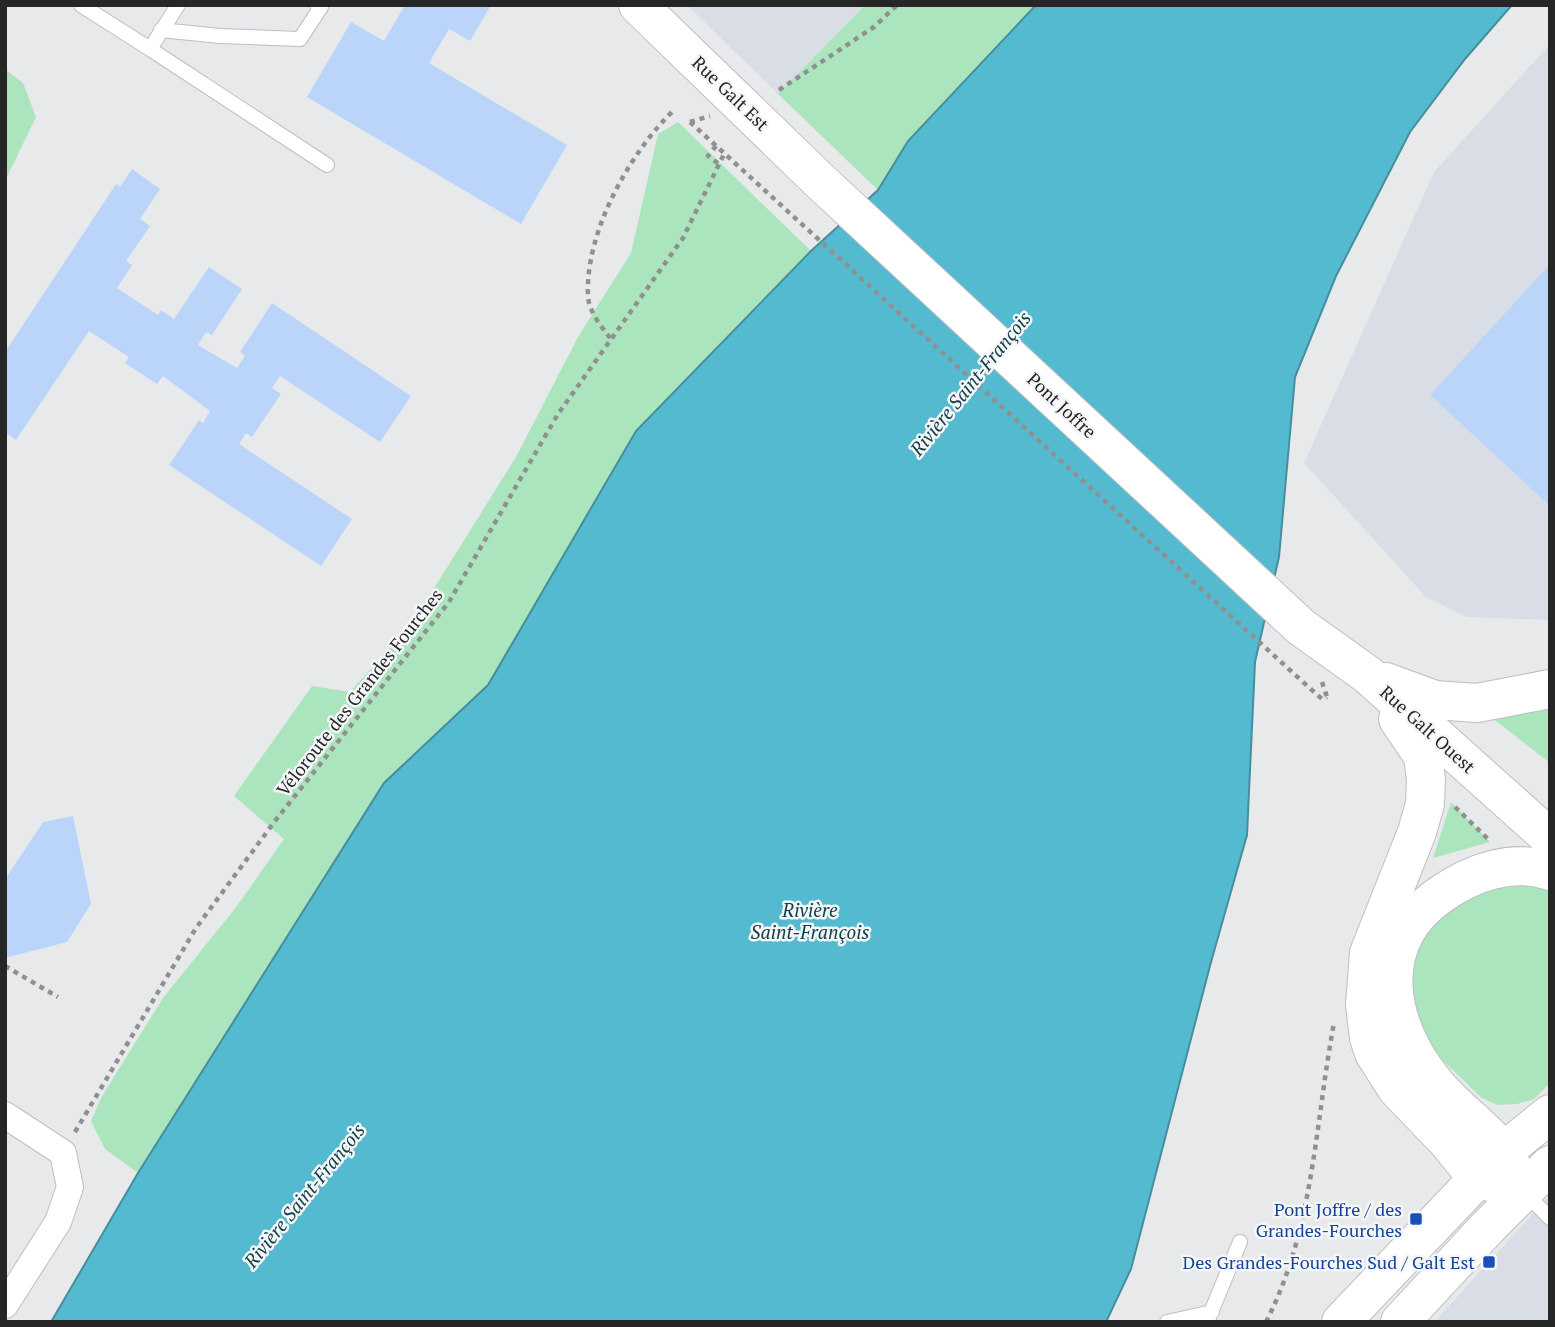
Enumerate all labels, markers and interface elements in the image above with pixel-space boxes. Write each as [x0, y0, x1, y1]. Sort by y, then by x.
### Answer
street label: Rue Galt Est [687, 50, 775, 136]
water label: Rivière Saint-François [903, 306, 1036, 461]
street label: Pont Joffre [1022, 367, 1102, 443]
street label: Véloroute des Grandes Fourches [271, 583, 447, 801]
street label: Rue Galt Ouest [1375, 680, 1481, 778]
water label: Rivière Saint-François [751, 897, 869, 944]
water label: Rivière Saint-François [237, 1118, 370, 1273]
place label: Pont Joffre / des Grandes-Fourches [1256, 1197, 1402, 1242]
marker: Pont Joffre / des Grandes-Fourches [1408, 1211, 1424, 1227]
place label: Des Grandes-Fourches Sud / Galt Est [1183, 1250, 1475, 1274]
marker: Des Grandes-Fourches Sud / Galt Est [1481, 1254, 1497, 1270]

